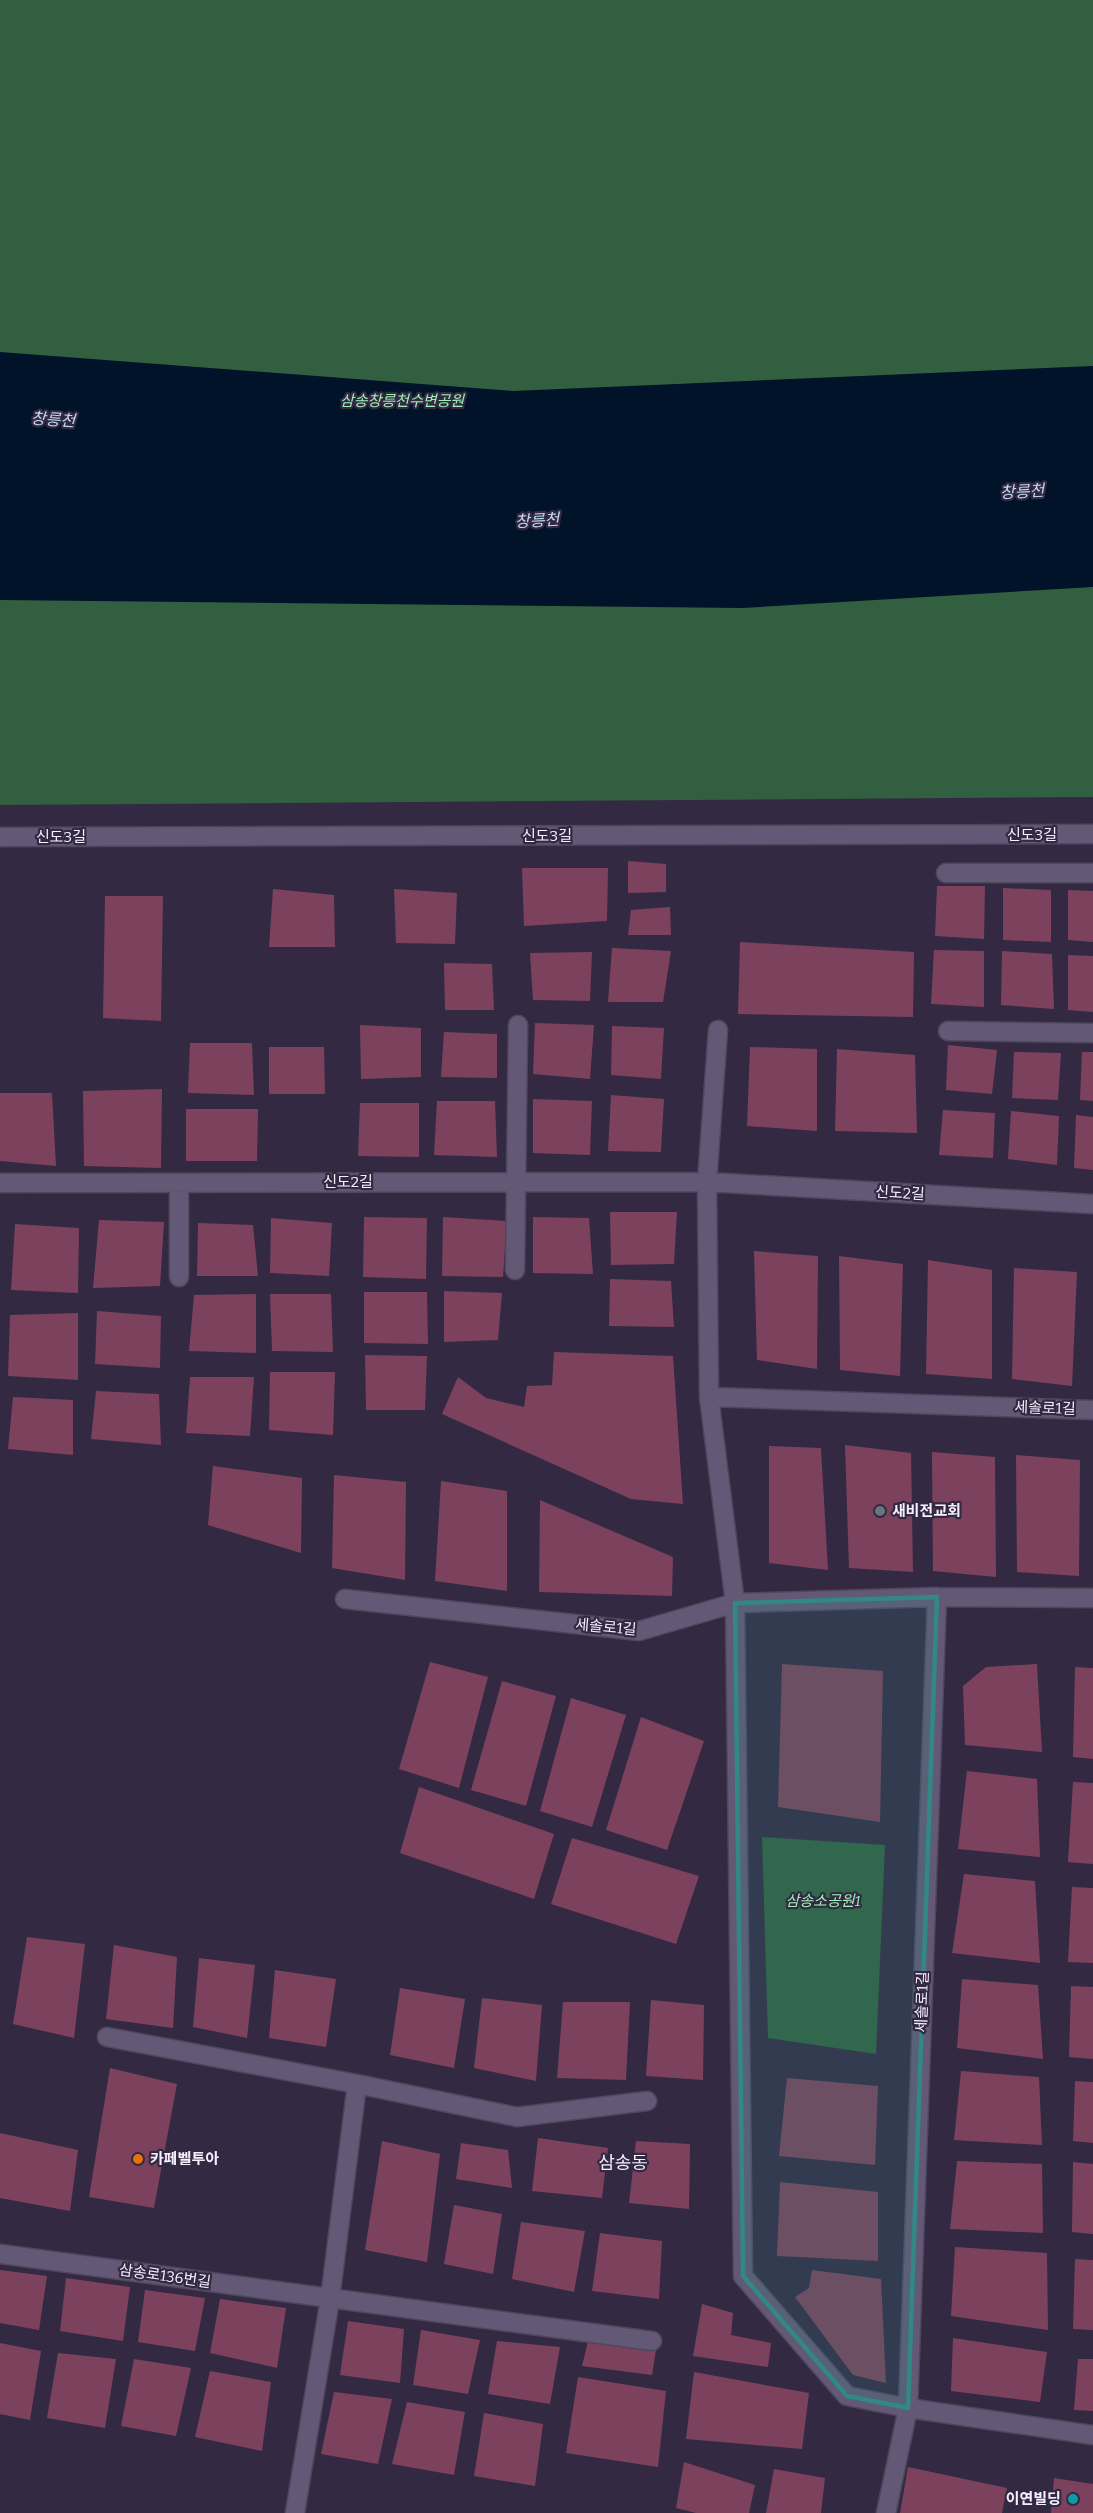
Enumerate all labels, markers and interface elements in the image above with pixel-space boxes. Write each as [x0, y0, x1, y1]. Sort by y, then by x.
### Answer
park label: 삼송창릉천수변공원 [340, 392, 465, 410]
water label: 창릉천 [30, 408, 78, 431]
water label: 창릉천 [999, 481, 1047, 502]
water label: 창릉천 [514, 510, 562, 531]
street label: 신도3길 [1007, 826, 1057, 844]
street label: 신도3길 [522, 827, 572, 845]
street label: 신도3길 [36, 828, 86, 846]
street label: 신도2길 [323, 1173, 373, 1191]
street label: 신도2길 [875, 1183, 925, 1203]
street label: 세솔로1길 [1014, 1398, 1076, 1418]
place label: 새비전교회 [892, 1502, 961, 1520]
marker: 새비전교회 [873, 1504, 887, 1518]
street label: 세솔로1길 [575, 1615, 637, 1639]
park label: 삼송소공원1 [786, 1892, 861, 1910]
street label: 세솔로1길 [912, 1971, 932, 2033]
place label: 카페벨투아 [150, 2150, 219, 2168]
marker: 카페벨투아 [131, 2152, 145, 2166]
district label: 삼송동 [598, 2152, 648, 2174]
street label: 삼송로136번길 [118, 2261, 212, 2291]
place label: 이연빌딩 [1006, 2490, 1061, 2508]
marker: 이연빌딩 [1066, 2492, 1080, 2506]

